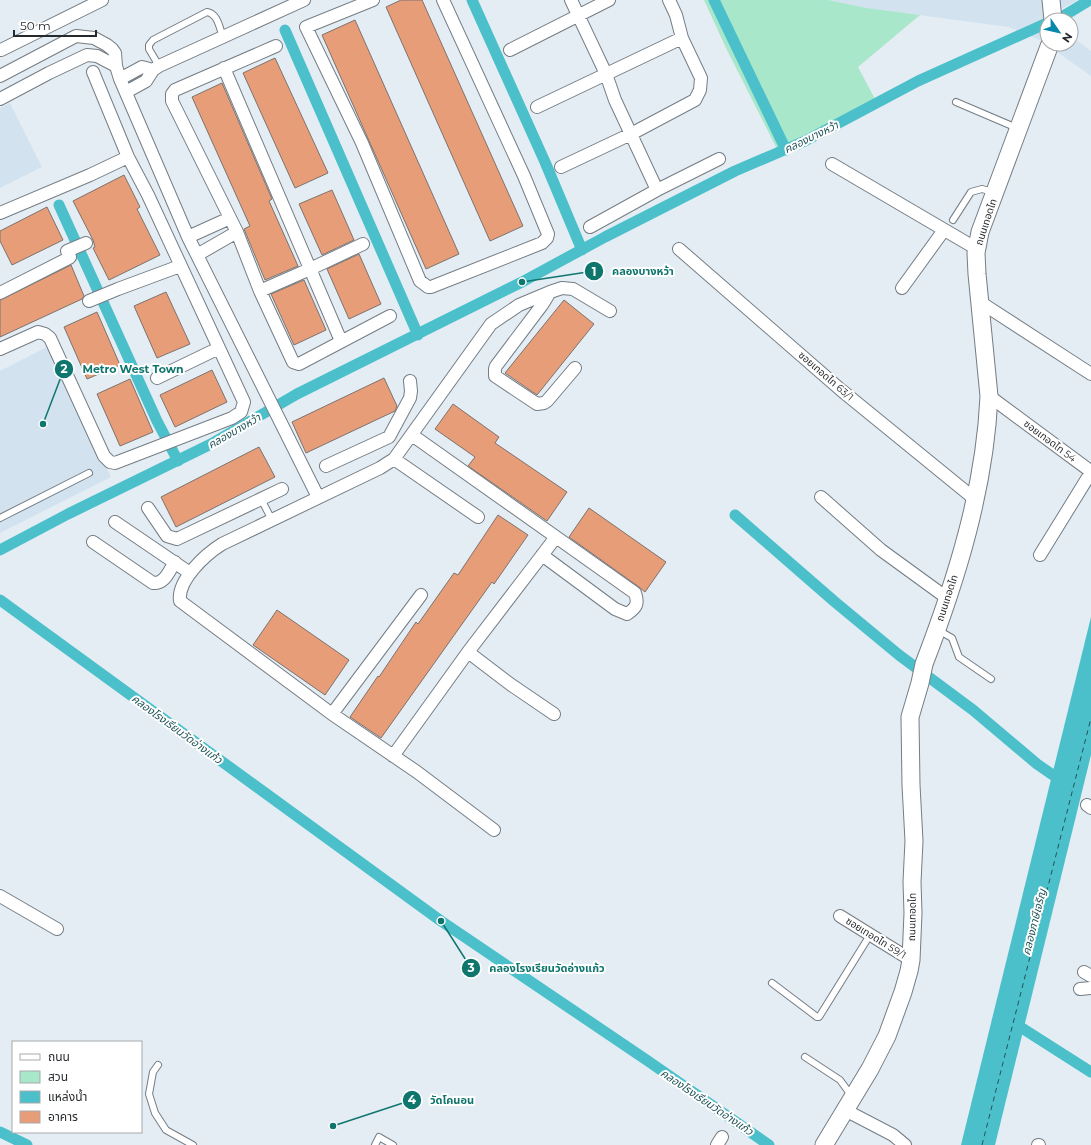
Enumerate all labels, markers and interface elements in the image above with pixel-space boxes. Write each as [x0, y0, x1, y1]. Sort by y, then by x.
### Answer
scale bar [14, 12, 96, 38]
north arrow [1039, 12, 1079, 52]
text: 50 m [20, 18, 51, 33]
text: N [1059, 30, 1076, 45]
water label: คลองบางหว้า [782, 118, 841, 156]
street label: ถนนเทอดไท [972, 197, 1000, 247]
callout: คลองบางหว้า [584, 260, 682, 283]
text: 1 [592, 264, 596, 279]
text: คลองบางหว้า [612, 264, 674, 278]
street label: ซอยเทอดไท 63/1 [796, 348, 856, 404]
callout: Metro West Town [54, 358, 192, 381]
text: 2 [60, 361, 68, 376]
text: Metro West Town [82, 362, 184, 376]
water label: คลองบางหว้า [205, 410, 263, 452]
street label: ซอยเทอดไท 54 [1021, 417, 1079, 465]
street label: ถนนเทอดไท [933, 573, 961, 623]
water label: คลองโรงเรียนวัดอ่างแก้ว [129, 691, 226, 767]
water label: คลองภาษีเจริญ [1019, 887, 1049, 956]
street label: ถนนเทอดไท [905, 893, 919, 941]
street label: ซอยเทอดไท 59/1 [843, 914, 909, 962]
callout: คลองโรงเรียนวัดอ่างแก้ว [461, 957, 612, 980]
text: 3 [466, 960, 475, 975]
text: คลองโรงเรียนวัดอ่างแก้ว [489, 961, 605, 975]
legend [12, 1041, 142, 1133]
text: ถนน [48, 1049, 70, 1064]
water label: คลองโรงเรียนวัดอ่างแก้ว [658, 1066, 756, 1139]
text: สวน [48, 1069, 68, 1084]
text: แหล่งน้ำ [48, 1088, 87, 1104]
callout: วัดโคนอน [402, 1089, 482, 1112]
text: 4 [408, 1092, 417, 1107]
text: วัดโคนอน [430, 1093, 474, 1107]
text: อาคาร [48, 1109, 78, 1124]

